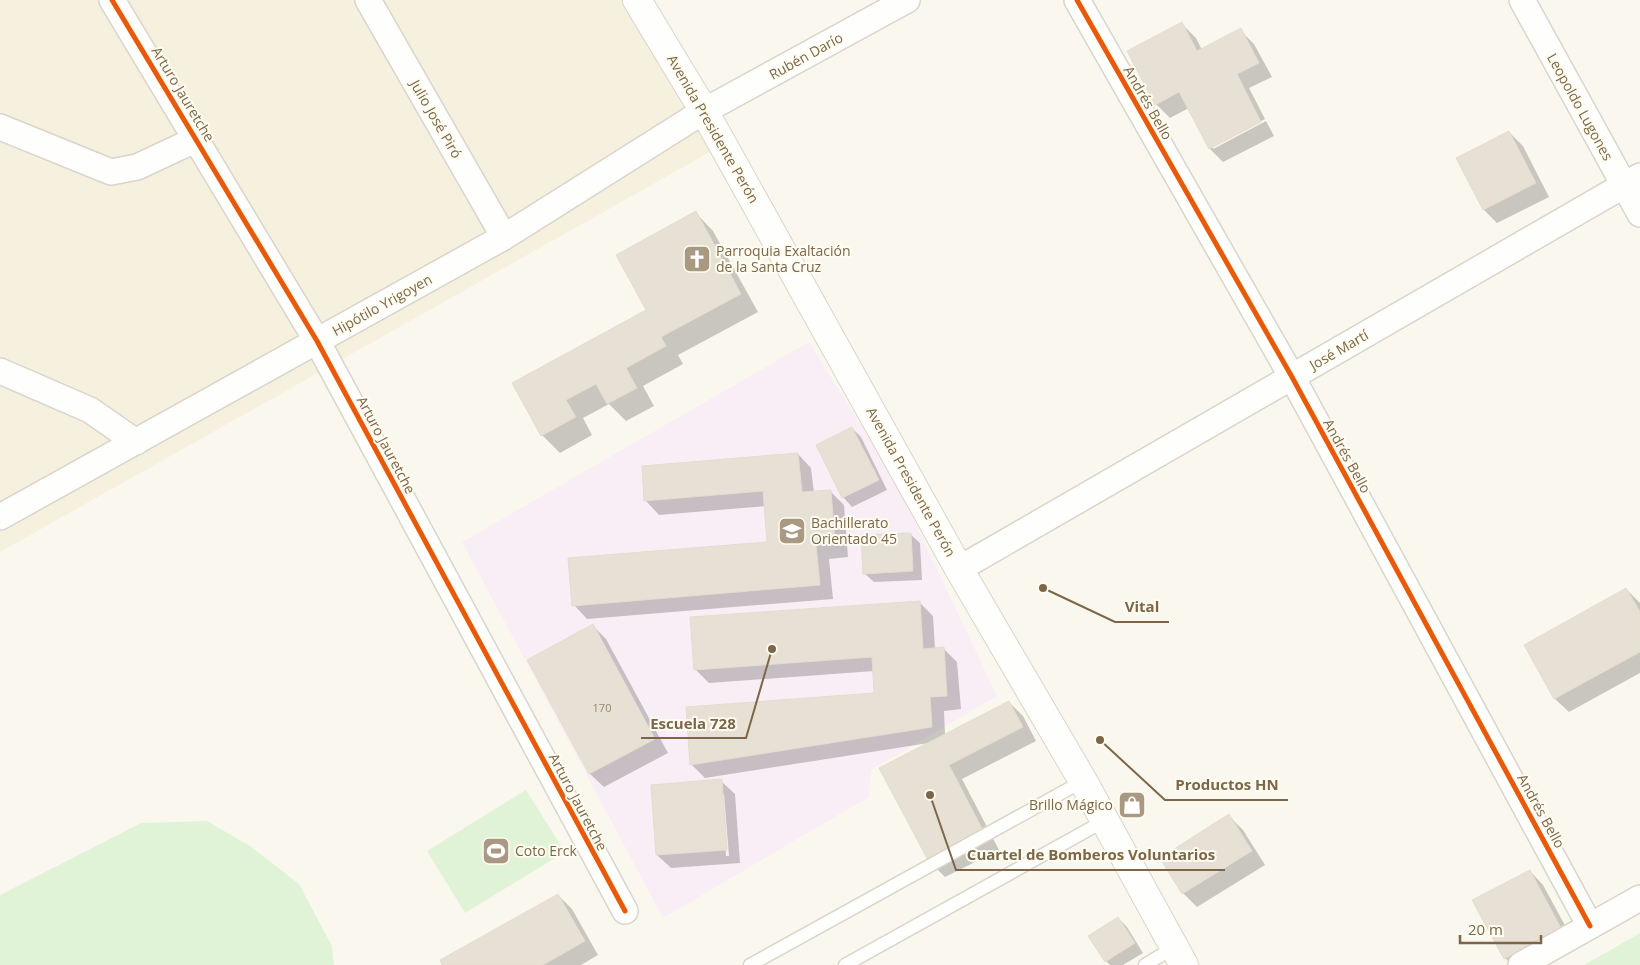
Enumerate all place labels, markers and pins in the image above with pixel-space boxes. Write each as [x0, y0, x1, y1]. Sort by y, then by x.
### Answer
place label: Parroquia Exaltación de la Santa Cruz [716, 241, 851, 276]
church icon: Parroquia Exaltación de la Santa Cruz [682, 244, 712, 274]
place label: Bachillerato Orientado 45 [811, 513, 897, 548]
school or university icon: Bachillerato Orientado 45 [777, 516, 807, 546]
callout: Vital [1115, 592, 1169, 622]
callout: Escuela 728 [641, 708, 746, 738]
callout: Productos HN [1165, 770, 1288, 800]
shop icon: Brillo Mágico [1117, 790, 1147, 820]
place label: Brillo Mágico [1029, 795, 1113, 814]
sports icon: Coto Erck [481, 836, 511, 866]
callout: Cuartel de Bomberos Voluntarios [956, 840, 1225, 870]
place label: Coto Erck [515, 841, 577, 860]

